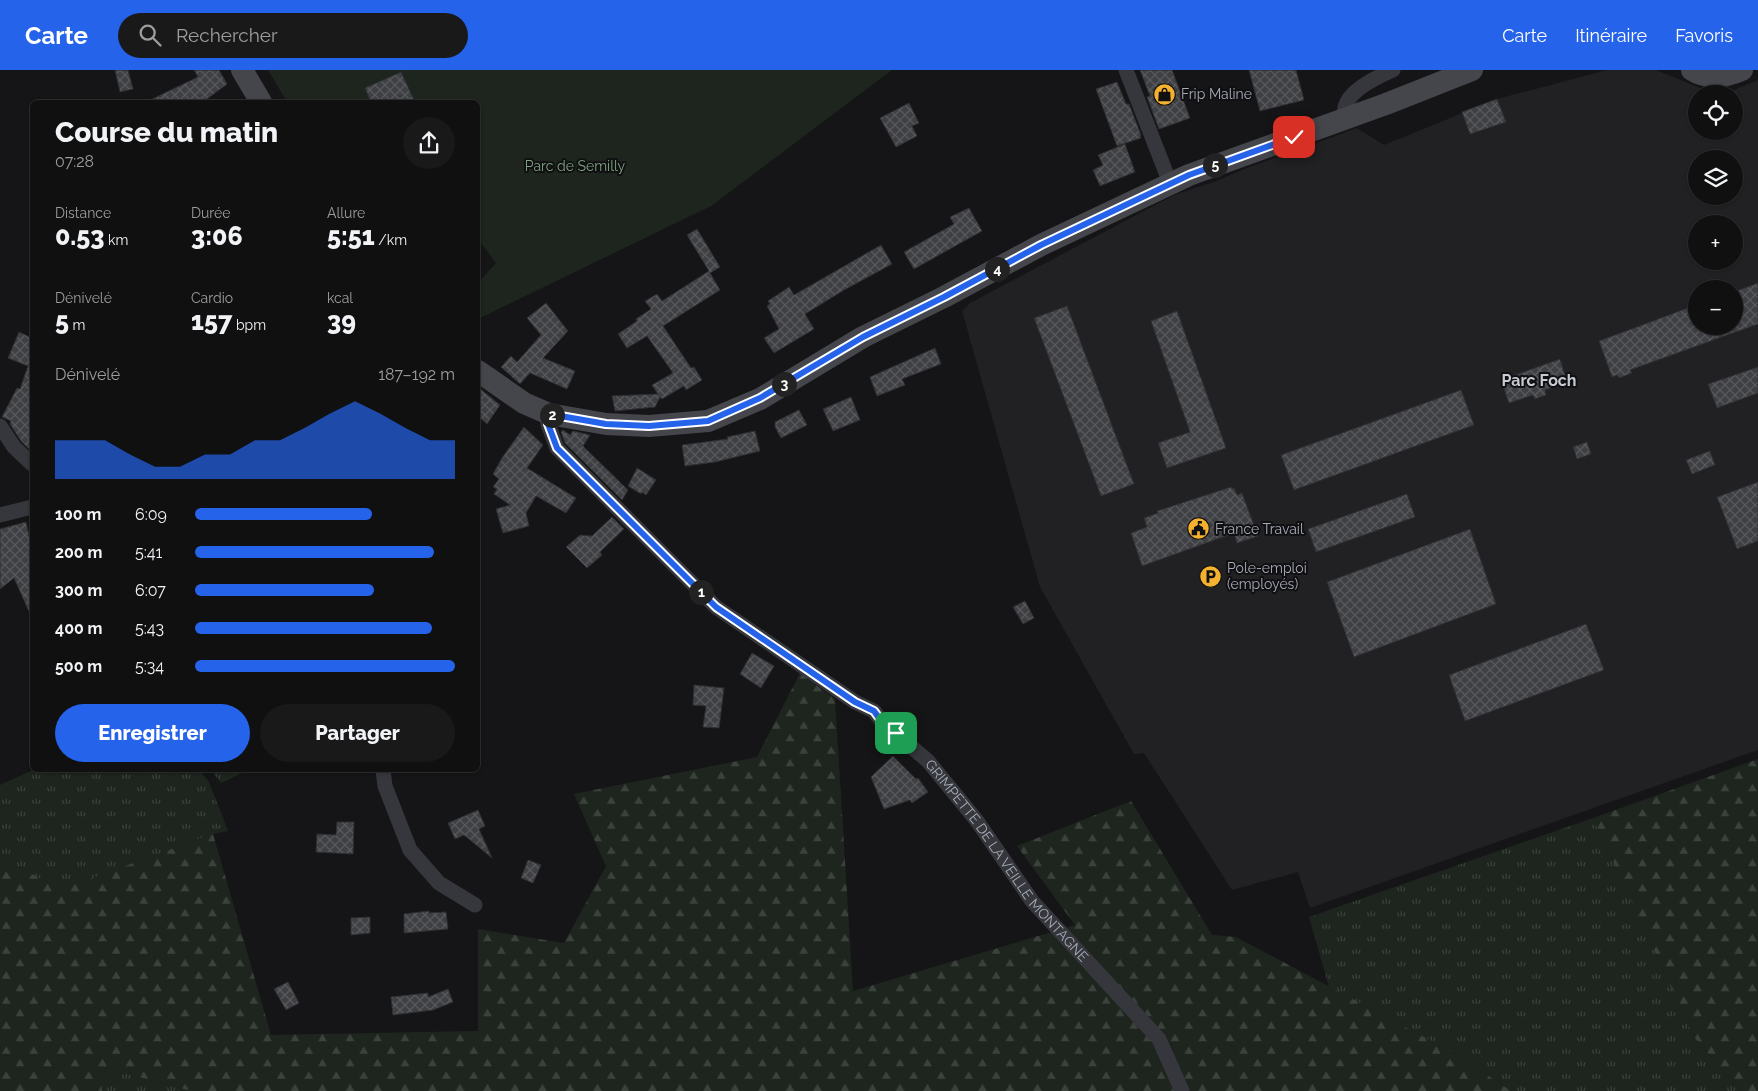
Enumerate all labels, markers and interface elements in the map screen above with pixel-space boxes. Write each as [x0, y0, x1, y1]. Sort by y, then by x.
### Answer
search box [118, 13, 468, 58]
text: Carte [25, 21, 88, 50]
icon: search [136, 21, 164, 49]
text: Rechercher [176, 24, 278, 46]
text: Carte [1502, 25, 1547, 46]
text: Itinéraire [1575, 25, 1647, 46]
text: Favoris [1675, 25, 1733, 46]
shop icon: Frip Maline [1153, 82, 1177, 106]
map controls [1688, 85, 1743, 335]
button: locate [1688, 85, 1743, 140]
place label: Frip Maline [1181, 86, 1252, 102]
text: Course du matin [55, 116, 278, 149]
pin [1273, 116, 1315, 158]
button: share [403, 117, 455, 169]
icon: check [1280, 123, 1308, 151]
button: layers [1688, 150, 1743, 205]
text: 07:28 [55, 152, 94, 171]
pin: 5 [1202, 152, 1228, 178]
text: 5 [1212, 157, 1219, 173]
park label: Parc de Semilly [525, 158, 626, 174]
text: Distance [55, 205, 111, 221]
text: Durée [191, 205, 230, 221]
text: Allure [327, 205, 365, 221]
button: + [1688, 215, 1743, 270]
text: 0.53 [55, 221, 105, 251]
text: 3:06 [191, 221, 243, 251]
text: 5:51 [327, 221, 375, 251]
text: km [105, 232, 128, 248]
text: /km [375, 232, 407, 248]
pin: 4 [984, 256, 1010, 282]
text: 4 [994, 261, 1002, 277]
button: − [1688, 280, 1743, 335]
text: Dénivelé [55, 290, 112, 306]
text: Cardio [191, 290, 233, 306]
text: kcal [327, 290, 353, 306]
text: 5 [55, 306, 69, 336]
text: 157 [191, 306, 232, 336]
text: 39 [327, 306, 356, 336]
text: m [69, 317, 85, 333]
text: bpm [232, 317, 266, 333]
text: Dénivelé [55, 365, 120, 384]
text: 187–192 m [378, 365, 455, 384]
district label: Parc Foch [1501, 371, 1577, 390]
pin: 3 [772, 372, 796, 396]
text: 3 [781, 376, 788, 392]
pin: 2 [540, 402, 564, 428]
text: 2 [549, 407, 556, 423]
text: 100 m [55, 505, 101, 524]
text: 6:09 [135, 505, 167, 524]
public building icon: France Travail [1187, 517, 1211, 541]
place label: France Travail [1215, 521, 1304, 537]
text: 200 m [55, 543, 102, 562]
text: 5:41 [135, 543, 162, 562]
place label: Pole-emploi (employés) [1227, 560, 1307, 592]
parking icon: Pole-emploi (employés) [1199, 564, 1223, 588]
pin: 1 [688, 580, 714, 604]
text: 300 m [55, 581, 102, 600]
text: 6:07 [135, 581, 166, 600]
text: 1 [698, 584, 705, 600]
text: 400 m [55, 619, 103, 638]
text: 5:43 [135, 619, 164, 638]
text: 500 m [55, 657, 102, 676]
text: 5:34 [135, 657, 164, 676]
button: Enregistrer [55, 704, 250, 762]
button: Partager [260, 704, 455, 762]
pin [875, 712, 917, 754]
icon: arrive [882, 719, 910, 747]
street label: GRIMPETTE DE LA VEILLE MONTAGNE [922, 756, 1092, 965]

